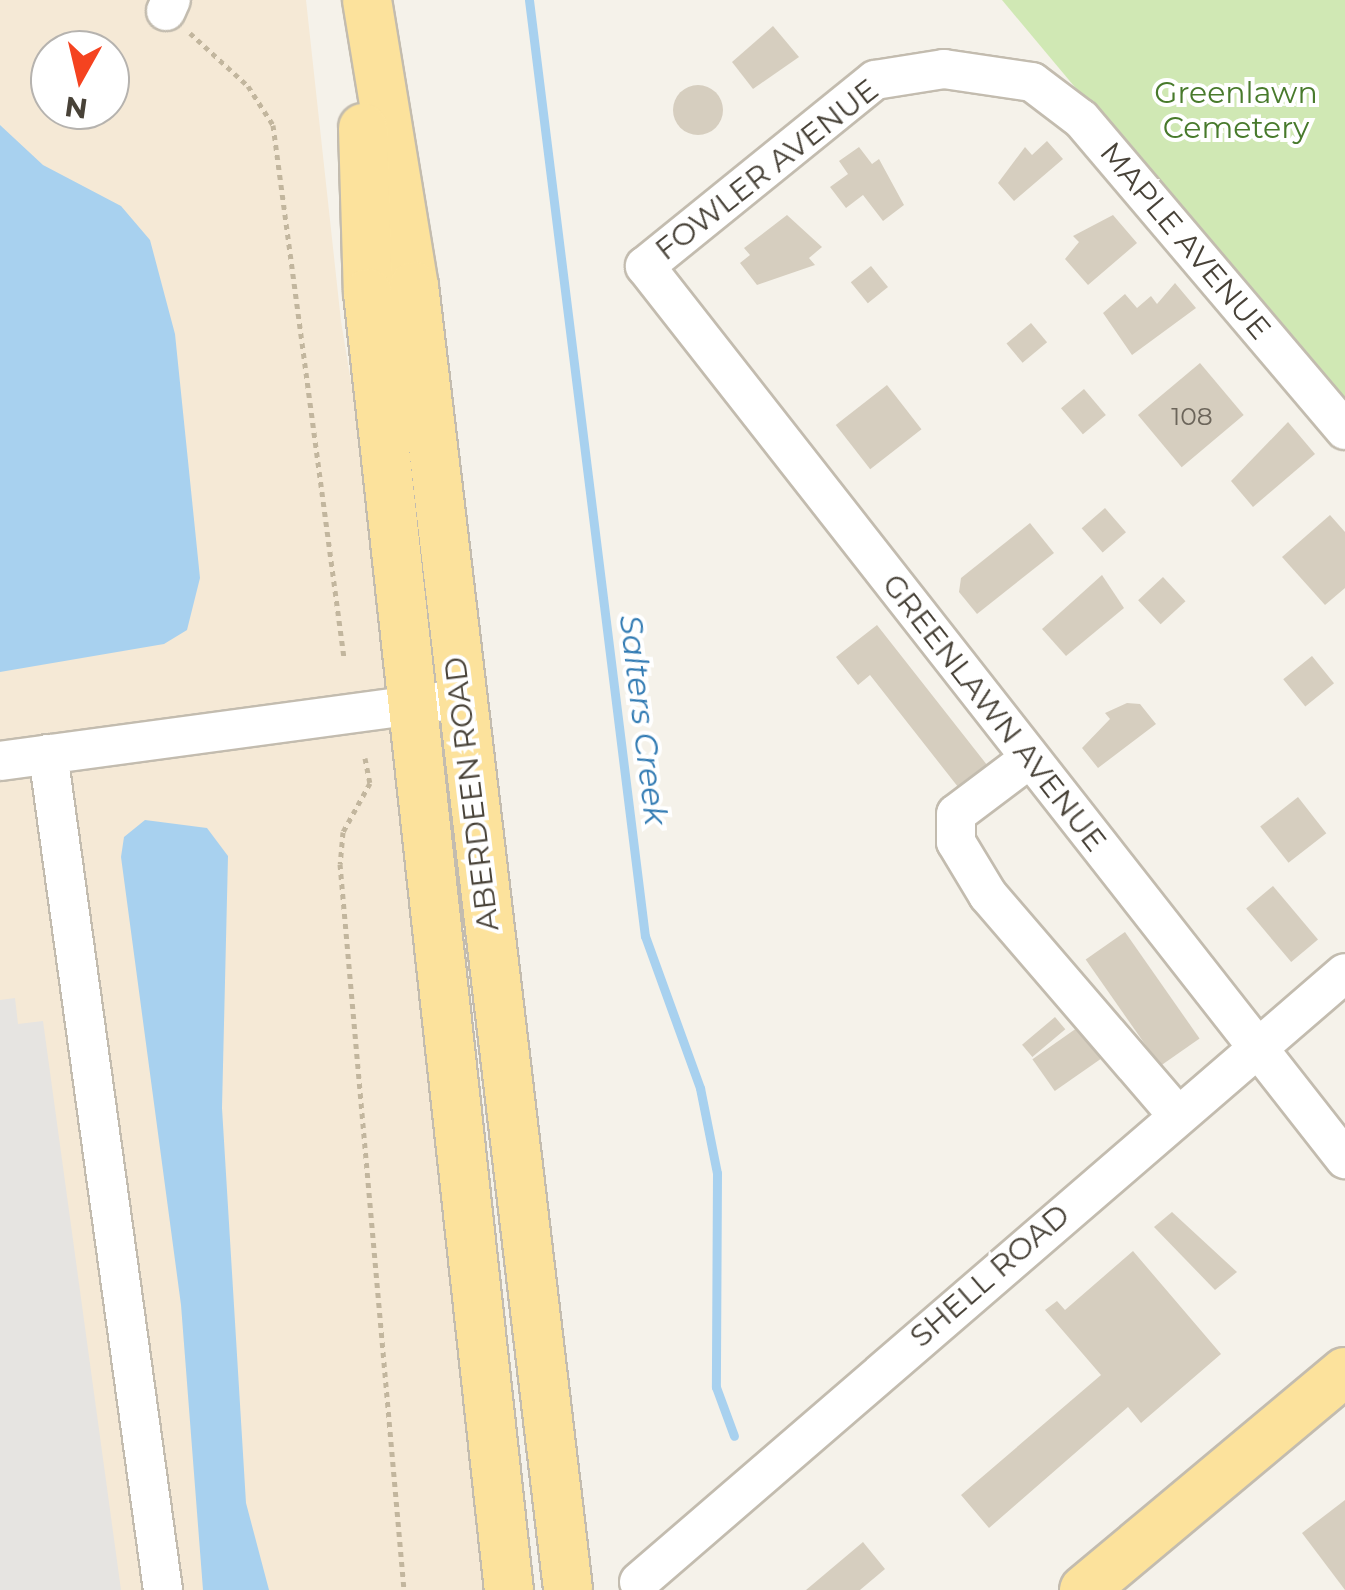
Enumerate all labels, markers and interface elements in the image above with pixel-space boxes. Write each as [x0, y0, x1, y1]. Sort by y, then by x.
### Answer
north arrow [30, 30, 130, 130]
street label: FOWLER AVENUE [648, 72, 886, 268]
park label: Greenlawn Cemetery [1154, 75, 1318, 146]
text: N [63, 89, 90, 126]
street label: MAPLE AVENUE [1092, 135, 1278, 347]
house number: 108 [1171, 401, 1213, 431]
street label: GREENLAWN AVENUE [875, 567, 1113, 859]
water label: Salters Creek [611, 613, 675, 827]
street label: ABERDEEN ROAD [437, 655, 507, 933]
street label: SHELL ROAD [903, 1197, 1077, 1355]

